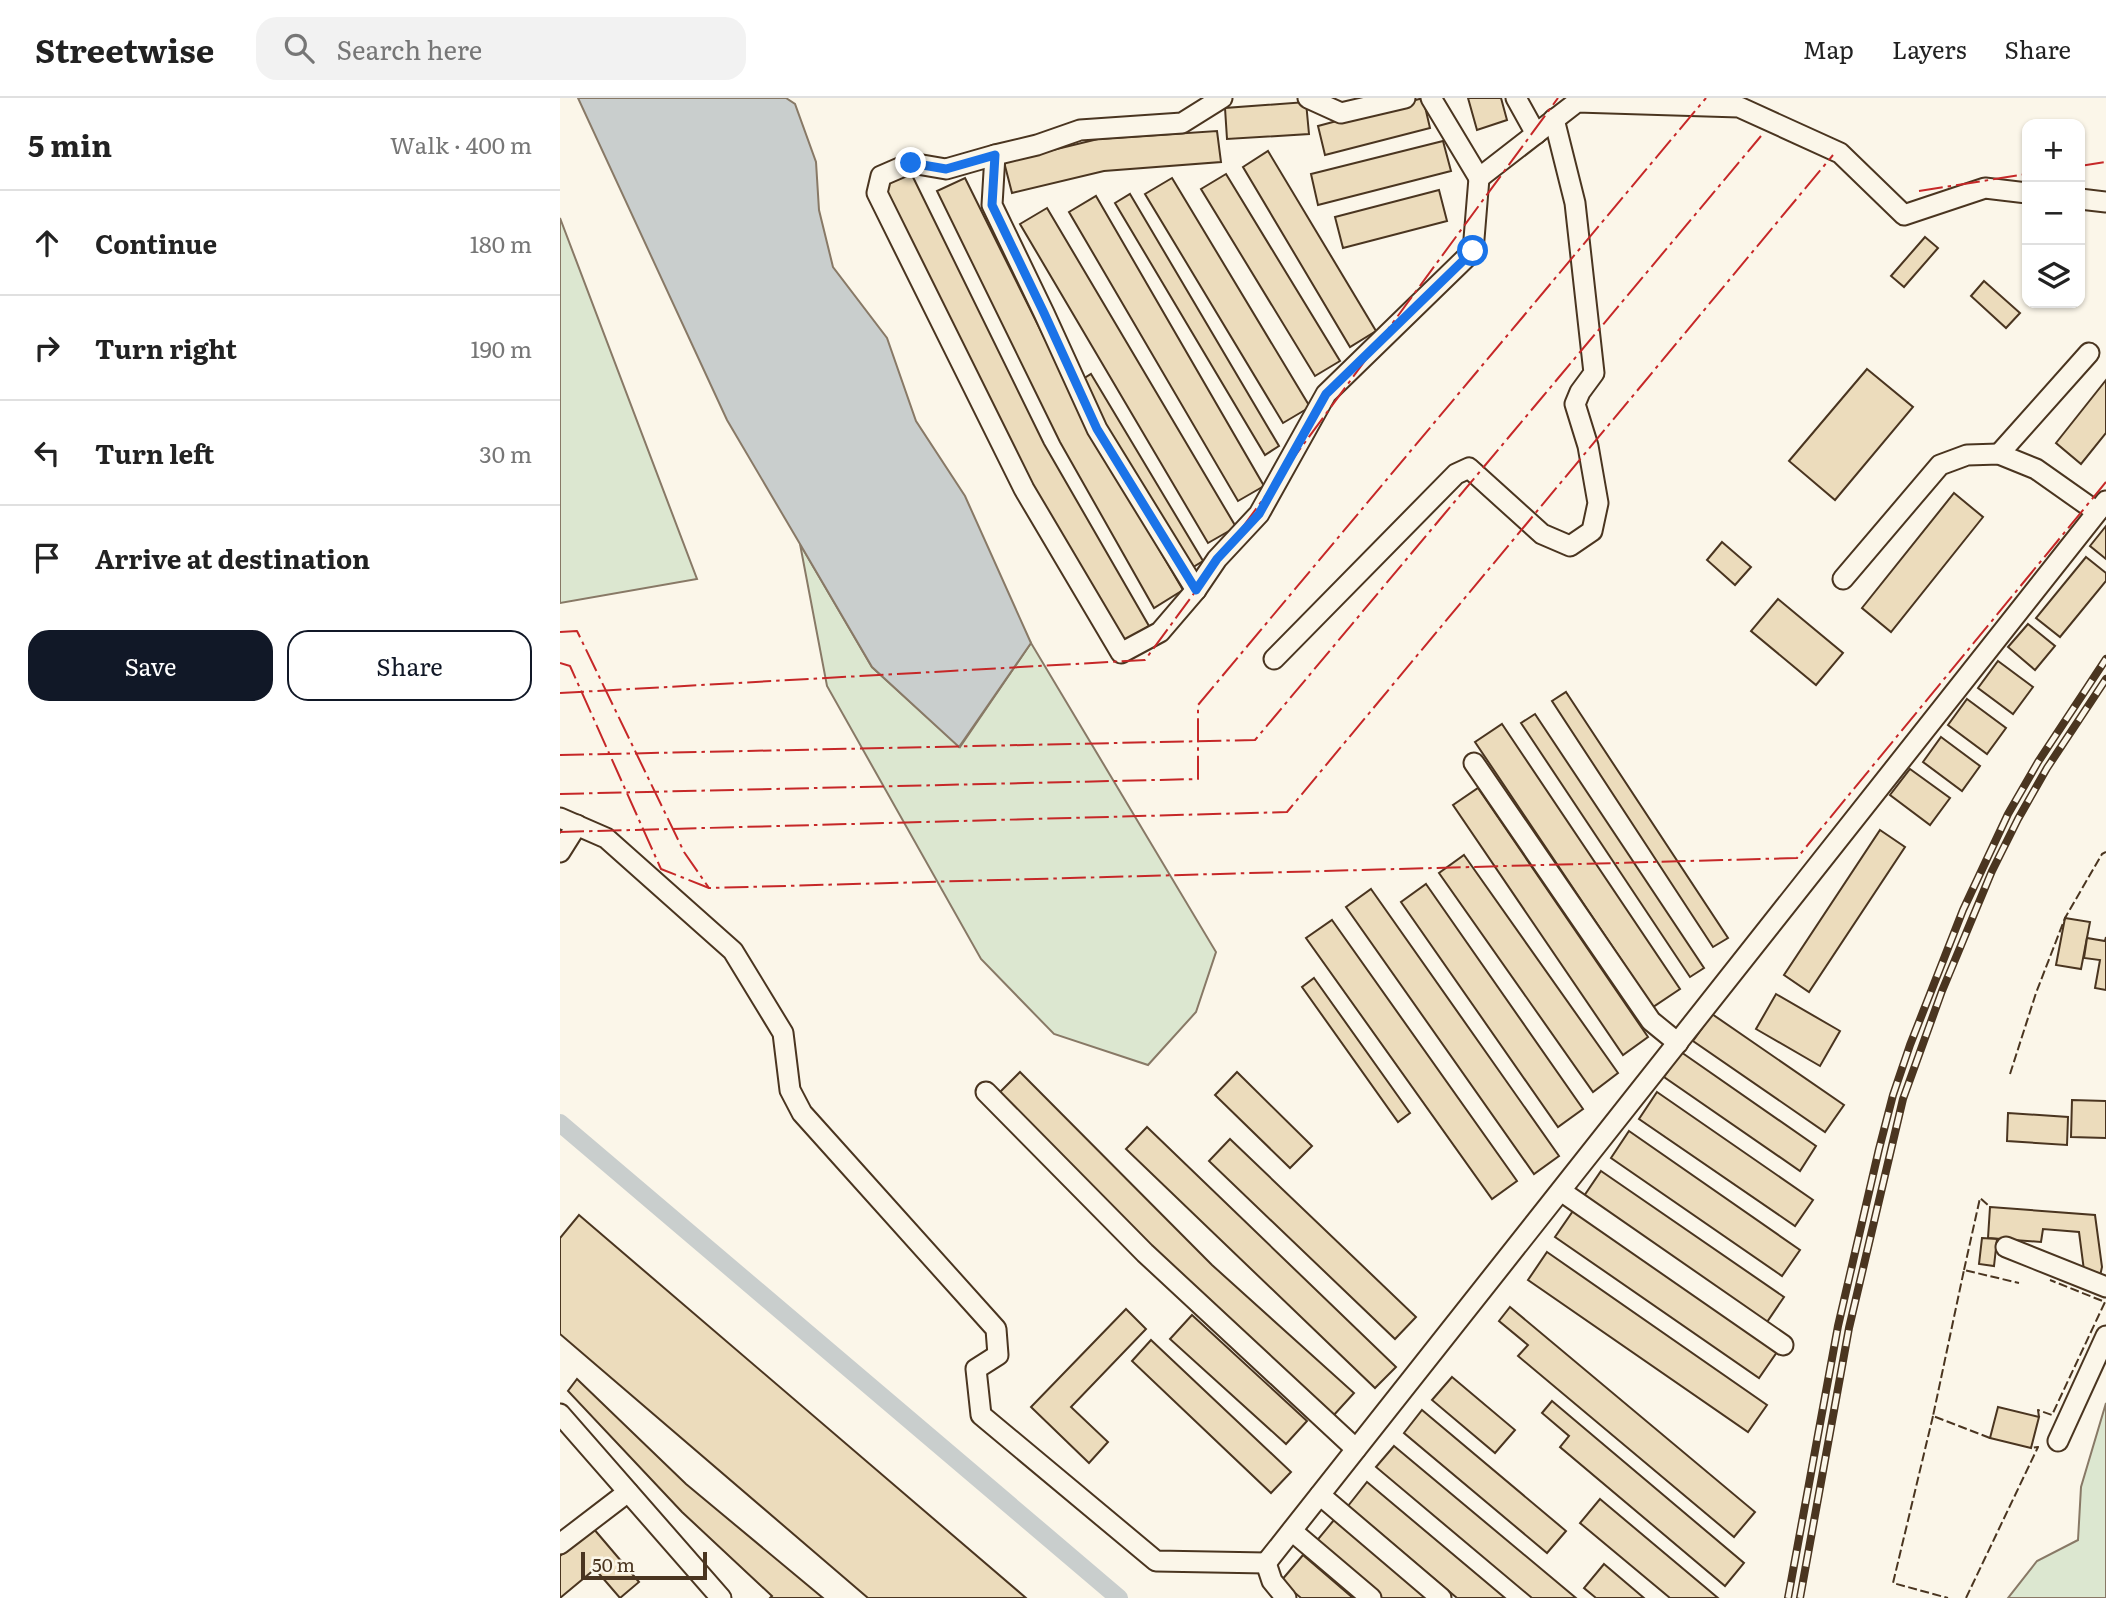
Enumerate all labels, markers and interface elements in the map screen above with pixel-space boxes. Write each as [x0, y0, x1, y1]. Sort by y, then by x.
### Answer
search box [256, 17, 746, 80]
text: Streetwise [35, 24, 214, 73]
icon: search [280, 29, 318, 67]
text: Search here [336, 29, 482, 68]
text: Map [1803, 31, 1854, 66]
text: Layers [1892, 31, 1966, 66]
text: Share [2004, 31, 2071, 66]
map controls [2022, 119, 2085, 308]
button: + [2022, 119, 2085, 182]
text: 5 min [28, 122, 112, 166]
text: Walk · 400 m [390, 127, 532, 161]
route end [895, 147, 926, 178]
button: − [2022, 182, 2085, 245]
text: Continue [95, 223, 217, 262]
icon: ahead [28, 224, 66, 262]
text: 180 m [470, 226, 532, 260]
route start [1457, 235, 1488, 266]
button: layers [2022, 245, 2085, 308]
text: Turn right [95, 328, 237, 367]
icon: right [28, 329, 66, 367]
text: 190 m [470, 331, 532, 365]
text: Turn left [95, 433, 214, 472]
icon: left [28, 434, 66, 472]
text: 30 m [479, 436, 532, 470]
text: Arrive at destination [95, 538, 370, 577]
icon: arrive [28, 539, 66, 577]
button: Save [28, 630, 273, 701]
button: Share [287, 630, 532, 701]
scale bar [581, 1549, 707, 1581]
text: 50 m [592, 1550, 635, 1578]

